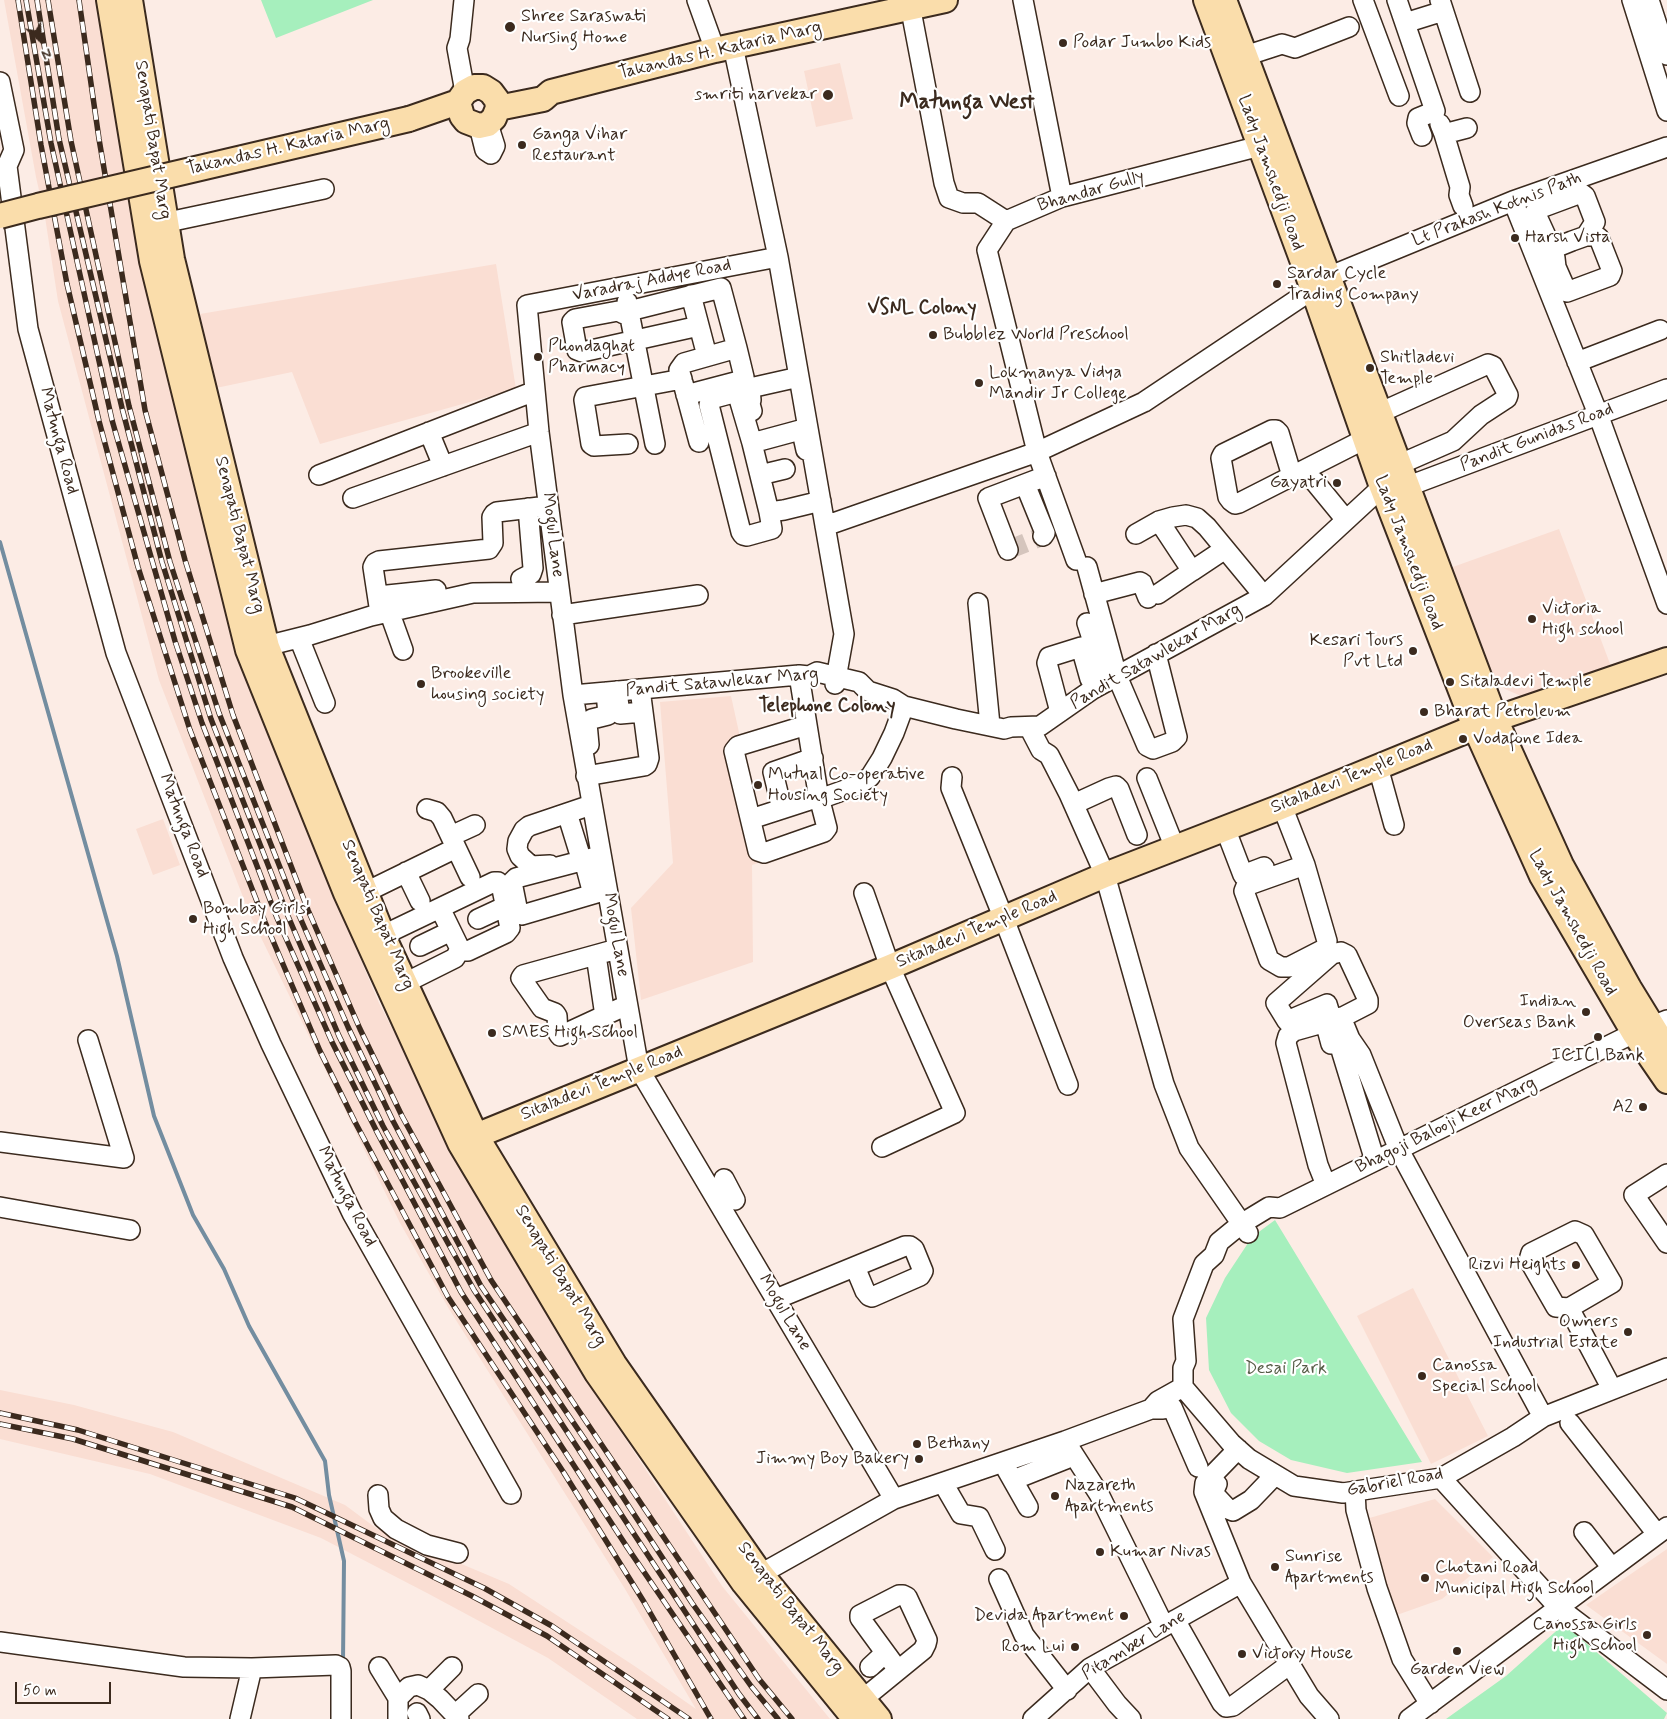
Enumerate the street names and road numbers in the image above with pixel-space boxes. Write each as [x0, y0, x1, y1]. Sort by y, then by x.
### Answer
street label: Takandas H. Kataria Marg [616, 17, 824, 85]
street label: Senapati Bapat Marg [129, 59, 175, 221]
street label: Lady Jamshedji Road [1232, 92, 1308, 254]
street label: Takandas H. Kataria Marg [184, 113, 392, 181]
street label: Bhandar Gully [1035, 166, 1147, 218]
street label: Lt Prakash Kotnis Path [1409, 168, 1585, 252]
street label: Varadraj Addye Road [571, 255, 733, 307]
street label: Matunga Road [33, 385, 83, 497]
street label: Pandit Gunidas Road [1457, 399, 1617, 477]
street label: Senapati Bapat Marg [209, 454, 269, 616]
street label: Lady Jamshedji Road [1369, 473, 1447, 633]
street label: Mogul Lane [536, 491, 568, 579]
street label: Pandit Satawlekar Marg [1067, 599, 1245, 715]
street label: Pandit Satawlekar Marg [625, 664, 819, 702]
street label: Sitaladevi Temple Road [1268, 735, 1436, 819]
street label: Matunga Road [153, 771, 213, 881]
street label: Senapati Bapat Marg [336, 837, 418, 993]
street label: Lady Jamshedji Road [1523, 846, 1621, 1000]
street label: Sitaladevi Temple Road [893, 886, 1061, 974]
street label: Mogul Lane [597, 891, 633, 979]
street label: Sitaladevi Temple Road [518, 1042, 686, 1126]
street label: Bhagoji Balooji Keer Marg [1352, 1073, 1540, 1179]
street label: Matunga Road [311, 1143, 381, 1251]
street label: Senapati Bapat Marg [509, 1201, 611, 1351]
street label: Mogul Lane [753, 1271, 815, 1355]
street label: Gabriel Road [1345, 1464, 1445, 1502]
street label: Senapati Bapat Marg [732, 1538, 848, 1678]
street label: Pitamber Lane [1078, 1607, 1190, 1685]

